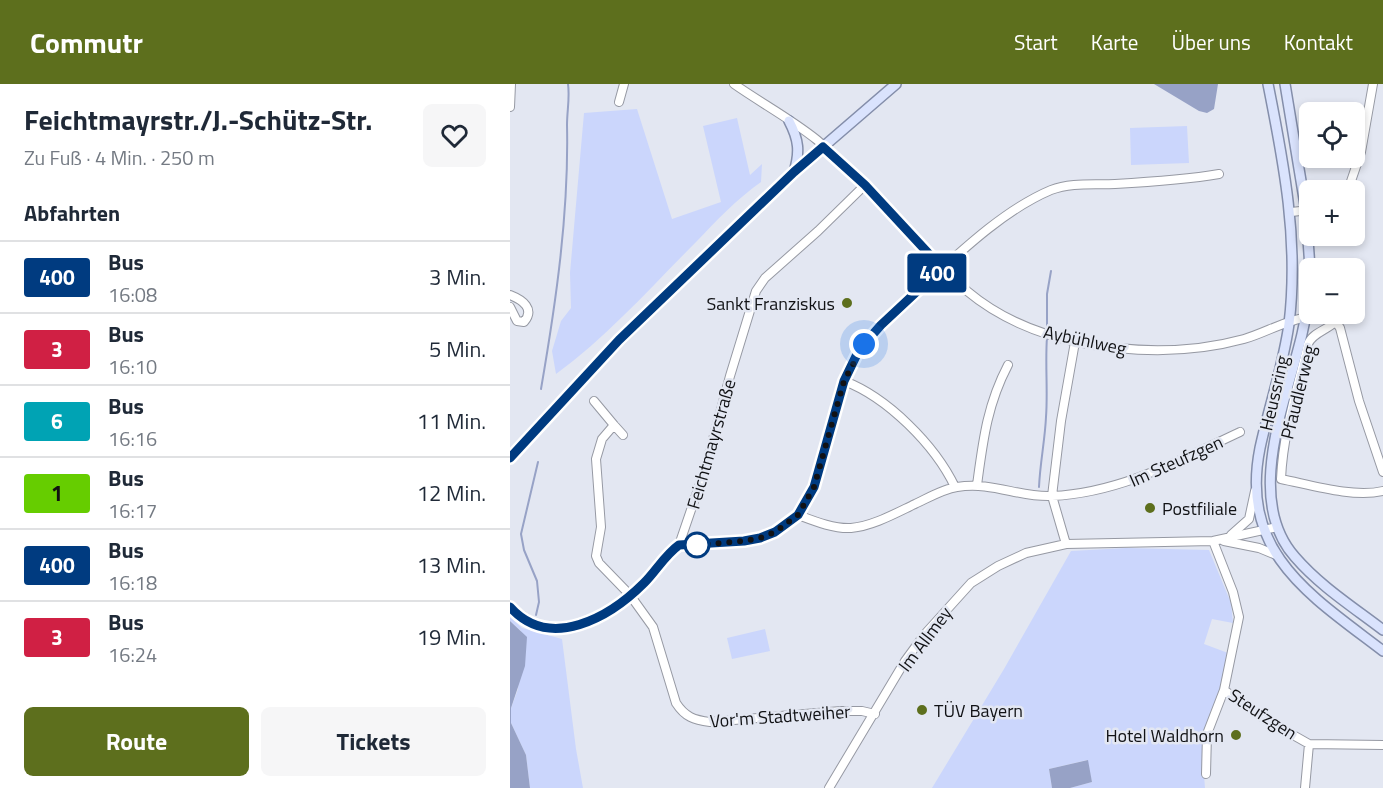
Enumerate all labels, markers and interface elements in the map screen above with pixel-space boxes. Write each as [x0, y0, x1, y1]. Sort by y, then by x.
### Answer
text: Commutr [30, 21, 143, 64]
text: Start [1014, 26, 1058, 58]
text: Karte [1091, 26, 1138, 58]
text: Über uns [1171, 26, 1251, 58]
text: Kontakt [1284, 26, 1353, 58]
text: Feichtmayrstr./J.-Schütz-Str. [24, 98, 372, 141]
map controls [1299, 102, 1365, 324]
button: locate [1299, 102, 1365, 168]
button: heart [423, 104, 486, 167]
text: Zu Fuß · 4 Min. · 250 m [24, 142, 215, 173]
button: + [1299, 180, 1365, 246]
text: Abfahrten [24, 196, 120, 230]
text: Bus [108, 245, 144, 279]
line badge: 400 [902, 254, 972, 292]
text: 400 [919, 257, 955, 289]
button: − [1299, 258, 1365, 324]
text: 3 Min. [429, 260, 486, 294]
text: 400 [39, 261, 75, 293]
text: 16:08 [108, 279, 157, 310]
place label: Sankt Franziskus [707, 290, 835, 317]
marker: Sankt Franziskus [840, 296, 854, 310]
text: Bus [108, 317, 144, 351]
street label: Aybühlweg [1041, 318, 1129, 362]
your location [849, 329, 879, 359]
text: 5 Min. [429, 332, 486, 366]
text: 3 [51, 333, 63, 365]
street label: Pfaudlerweg [1273, 342, 1323, 442]
text: 16:10 [108, 351, 157, 382]
street label: Heussring [1252, 353, 1296, 433]
street label: Feichtmayrstraße [680, 376, 742, 512]
text: Bus [108, 389, 144, 423]
text: 11 Min. [417, 404, 486, 438]
text: 6 [51, 405, 63, 437]
text: 16:16 [108, 423, 157, 454]
street label: Im Steufzgen [1125, 428, 1227, 494]
text: Bus [108, 461, 144, 495]
text: 12 Min. [417, 476, 486, 510]
text: 1 [51, 477, 63, 509]
text: 16:17 [108, 495, 157, 526]
place label: Postfiliale [1162, 495, 1237, 522]
marker: Postfiliale [1143, 501, 1157, 515]
unlabelled marker [684, 532, 710, 558]
text: Bus [108, 533, 144, 567]
text: 13 Min. [417, 548, 486, 582]
text: 400 [39, 549, 75, 581]
text: 16:18 [108, 567, 157, 598]
street label: Im Allmey [892, 601, 959, 677]
text: Bus [108, 605, 144, 639]
text: 19 Min. [417, 620, 486, 654]
text: 3 [51, 621, 63, 653]
text: 16:24 [108, 639, 157, 670]
street label: Steufzgen [1223, 682, 1303, 746]
place label: TÜV Bayern [934, 697, 1023, 724]
street label: Vor'm Stadtweiher [709, 698, 851, 734]
marker: TÜV Bayern [915, 703, 929, 717]
button: Route [24, 707, 249, 776]
button: Tickets [261, 707, 486, 776]
place label: Hotel Waldhorn [1106, 722, 1224, 749]
marker: Hotel Waldhorn [1229, 728, 1243, 742]

